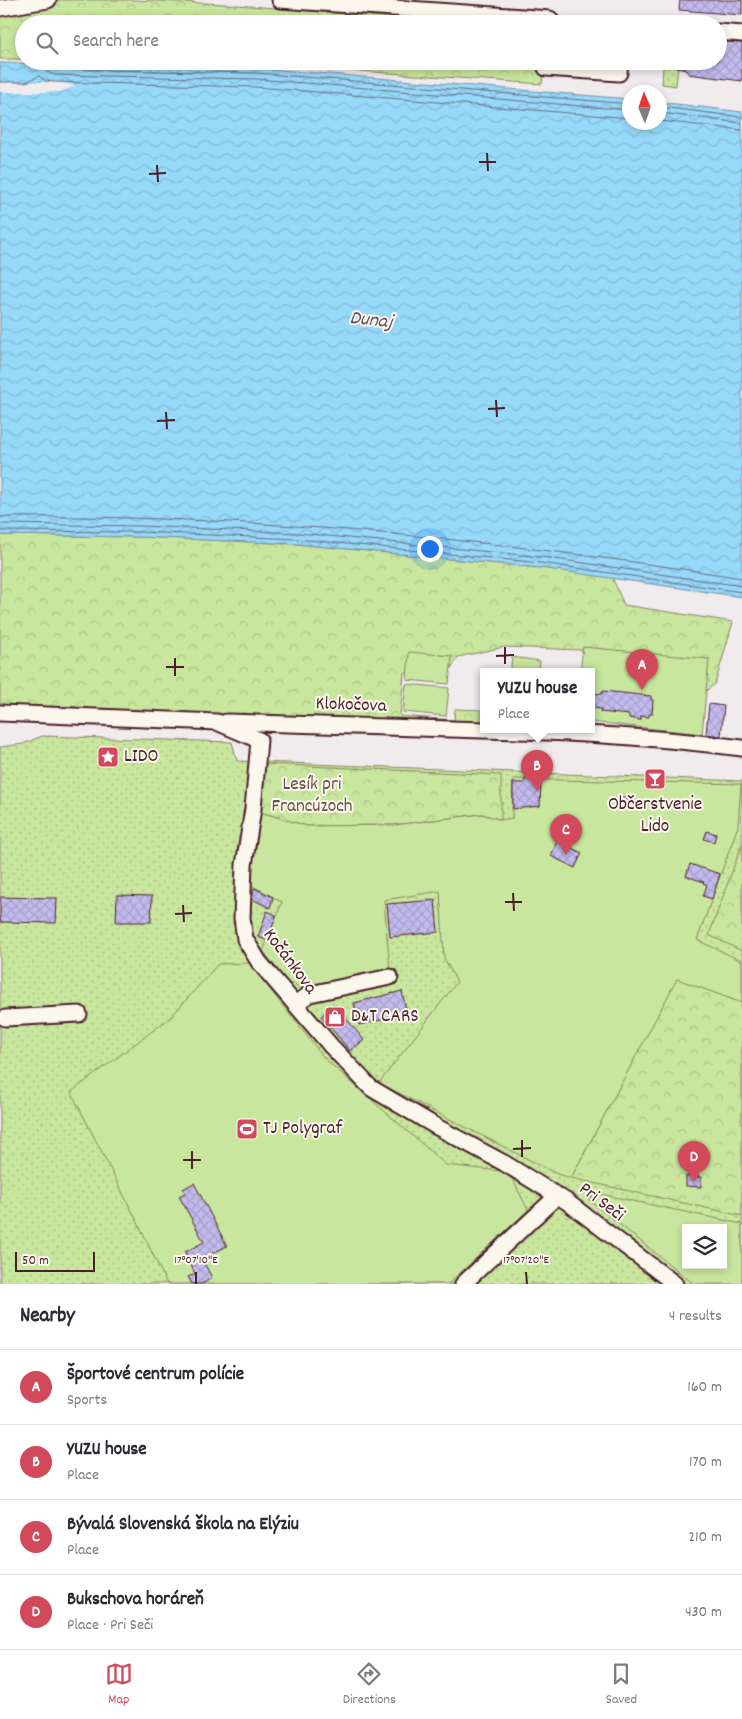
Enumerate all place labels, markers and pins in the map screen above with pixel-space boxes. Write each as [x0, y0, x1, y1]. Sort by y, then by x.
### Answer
pin: A [626, 649, 658, 690]
place label: LIDO [124, 744, 158, 771]
place icon: LIDO [96, 745, 120, 769]
pin: B [521, 750, 553, 791]
bar icon: Občerstvenie Lido [643, 767, 667, 791]
place label: Občerstvenie Lido [608, 792, 702, 841]
pin: C [550, 814, 582, 855]
place label: D&T CARS [351, 1004, 419, 1031]
shop icon: D&T CARS [323, 1005, 347, 1029]
place label: TJ Polygraf [263, 1116, 343, 1143]
sports icon: TJ Polygraf [235, 1117, 259, 1141]
pin: D [678, 1141, 710, 1182]

